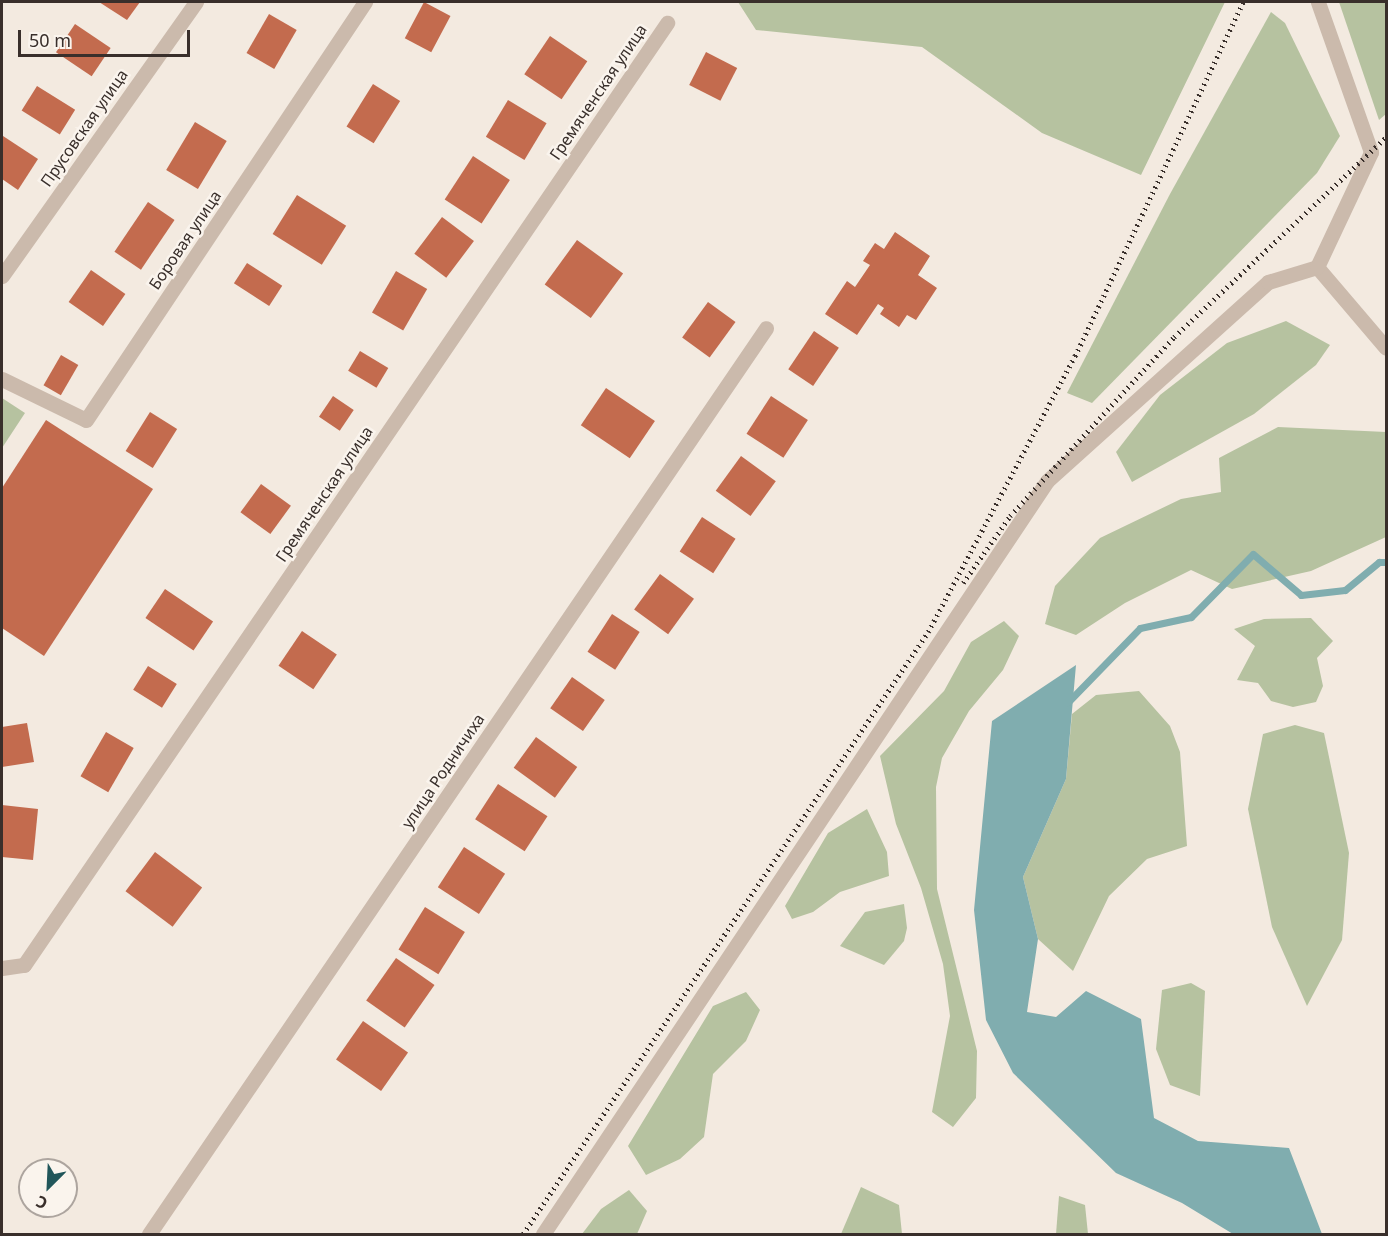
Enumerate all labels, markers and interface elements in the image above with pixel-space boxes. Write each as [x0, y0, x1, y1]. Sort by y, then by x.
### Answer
scale bar [21, 18, 194, 56]
street label: Гремяченская улица [545, 21, 651, 163]
text: 50 m [29, 28, 71, 52]
street label: Прусовская улица [36, 66, 132, 190]
street label: Боровая улица [145, 187, 225, 293]
street label: Гремяченская улица [271, 423, 377, 565]
street label: улица Родничиха [398, 710, 488, 832]
north arrow [18, 1158, 78, 1218]
text: С [32, 1190, 51, 1215]

